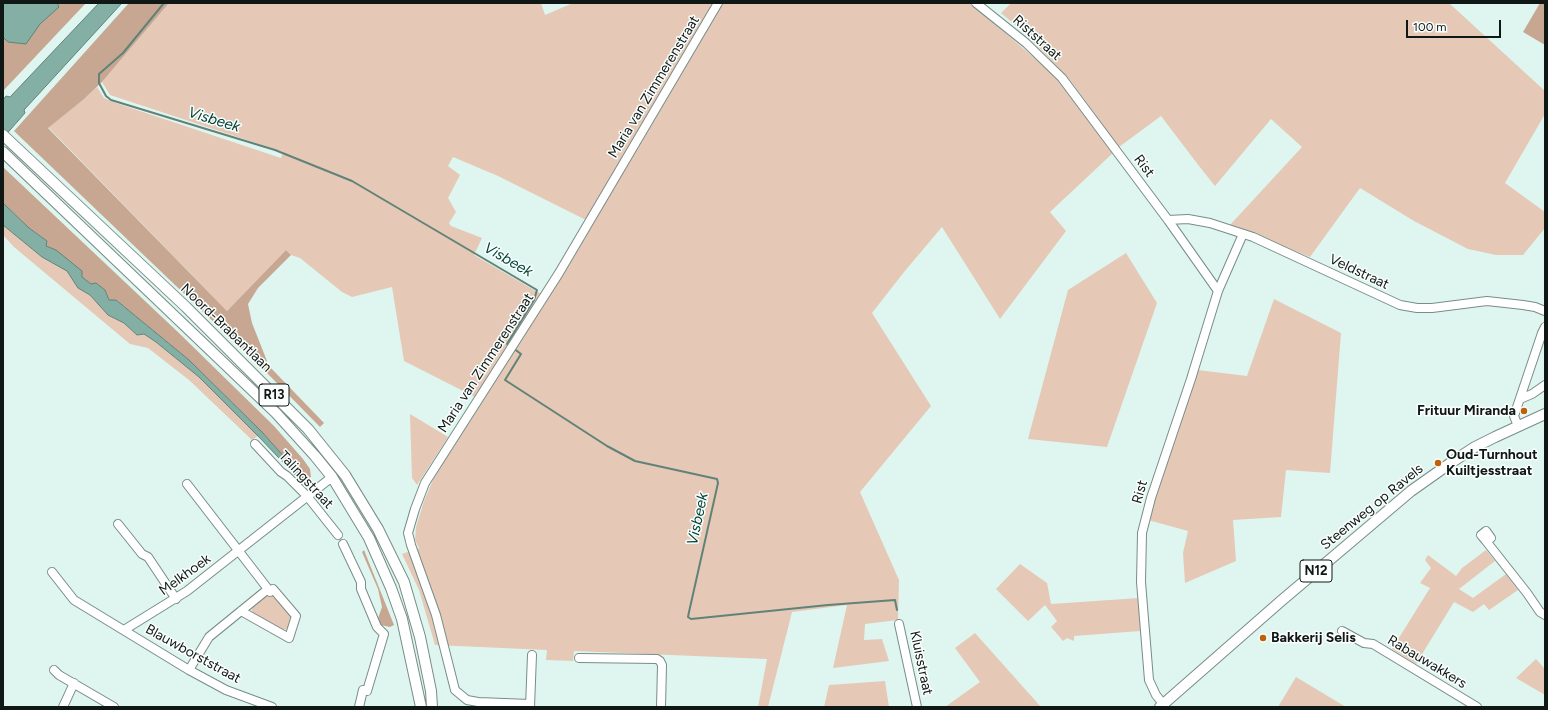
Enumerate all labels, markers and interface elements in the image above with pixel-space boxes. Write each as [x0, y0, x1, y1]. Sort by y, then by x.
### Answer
street label: Riststraat [1009, 12, 1065, 64]
scale bar [1408, 12, 1503, 38]
street label: Maria van Zimmerenstraat [605, 13, 703, 161]
text: 100 m [1413, 20, 1447, 34]
water label: Visbeek [186, 104, 242, 136]
street label: Rist [1130, 151, 1158, 181]
water label: Visbeek [480, 239, 536, 281]
street label: Veldstraat [1326, 251, 1392, 293]
street label: Noord-Brabantlaan [177, 280, 275, 376]
street label: Maria van Zimmerenstraat [435, 290, 537, 436]
road number: R13 [259, 384, 289, 406]
place label: Frituur Miranda [1417, 403, 1516, 419]
marker: Frituur Miranda [1519, 406, 1529, 416]
place label: Oud-Turnhout Kuiltjesstraat [1446, 447, 1538, 480]
street label: Talingstraat [275, 448, 337, 512]
marker: Oud-Turnhout Kuiltjesstraat [1433, 458, 1443, 468]
street label: Steenweg op Ravels [1317, 461, 1427, 553]
street label: Rist [1129, 478, 1151, 506]
water label: Visbeek [684, 491, 712, 547]
street label: Melkhoek [156, 551, 214, 599]
road number: N12 [1300, 560, 1332, 582]
street label: Blauwborststraat [142, 621, 244, 687]
street label: Kluisstraat [906, 629, 936, 697]
place label: Bakkerij Selis [1271, 630, 1356, 646]
street label: Rabauwakkers [1384, 632, 1470, 692]
marker: Bakkerij Selis [1258, 633, 1268, 643]

